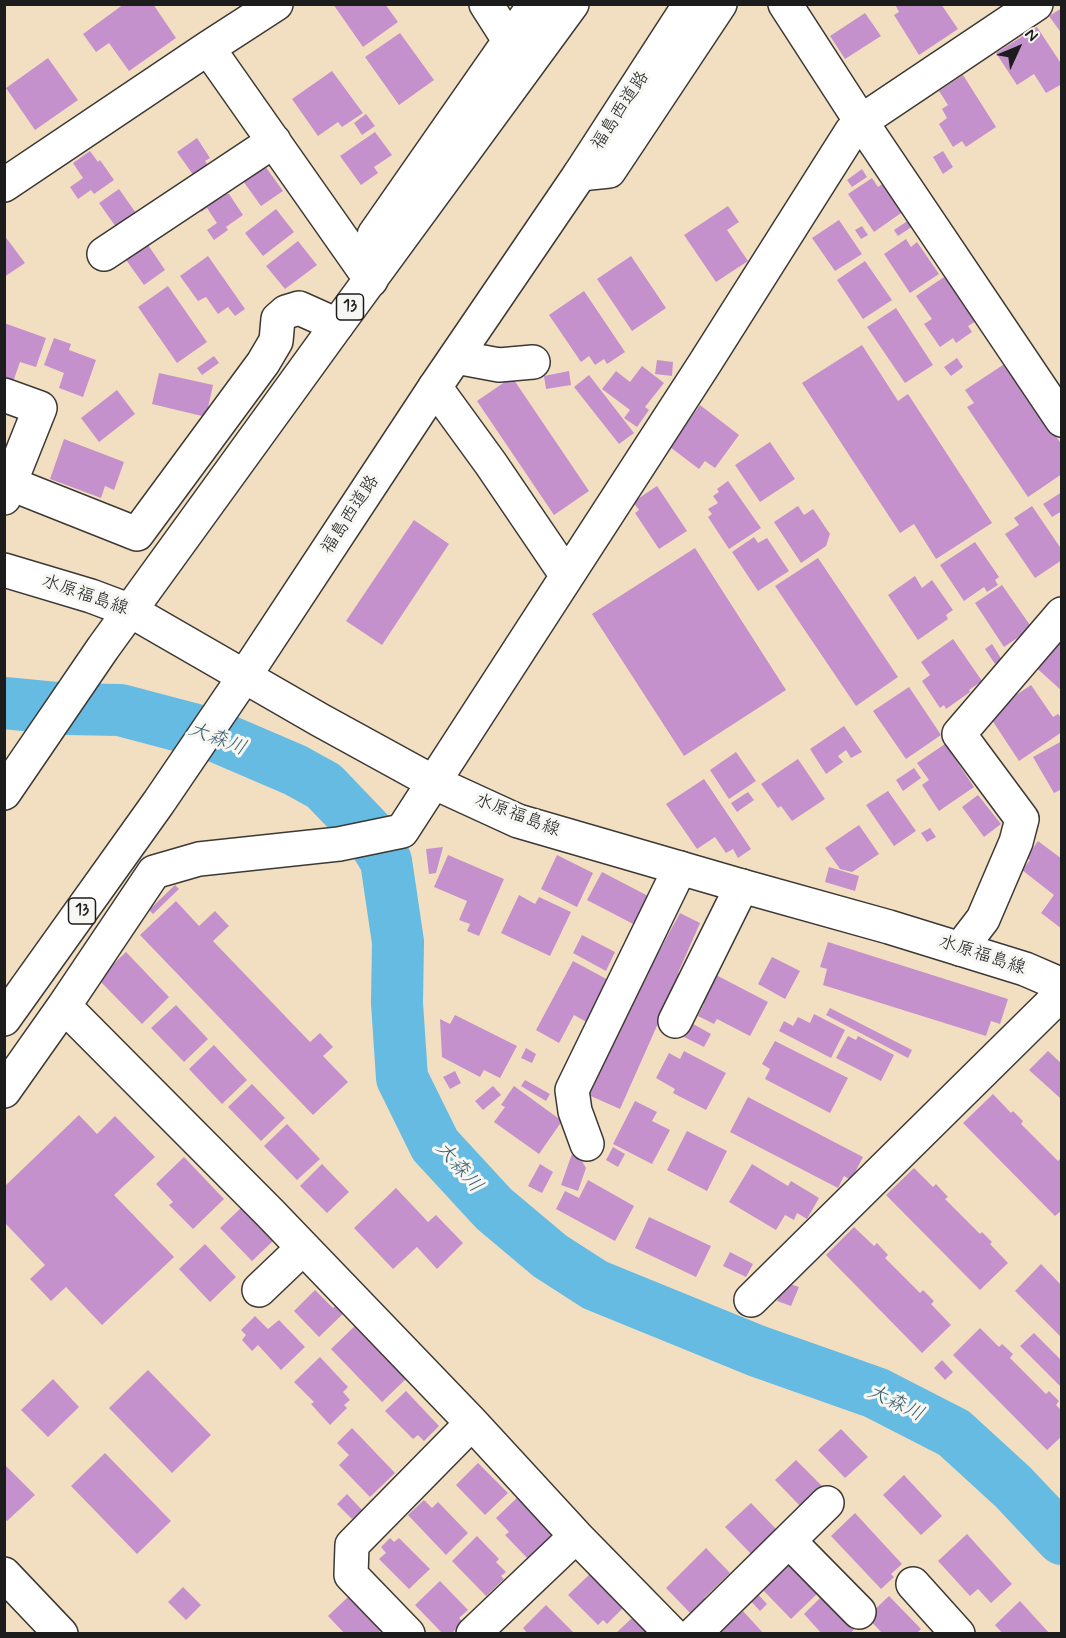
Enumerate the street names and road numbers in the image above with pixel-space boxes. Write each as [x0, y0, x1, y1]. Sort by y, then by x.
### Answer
street label: 福島西道路 [587, 67, 655, 155]
road number: 13 [336, 294, 364, 320]
street label: 福島西道路 [317, 471, 385, 559]
street label: 水原福島線 [39, 571, 131, 621]
street label: 水原福島線 [471, 790, 563, 842]
road number: 13 [68, 898, 96, 924]
street label: 水原福島線 [936, 932, 1028, 980]

